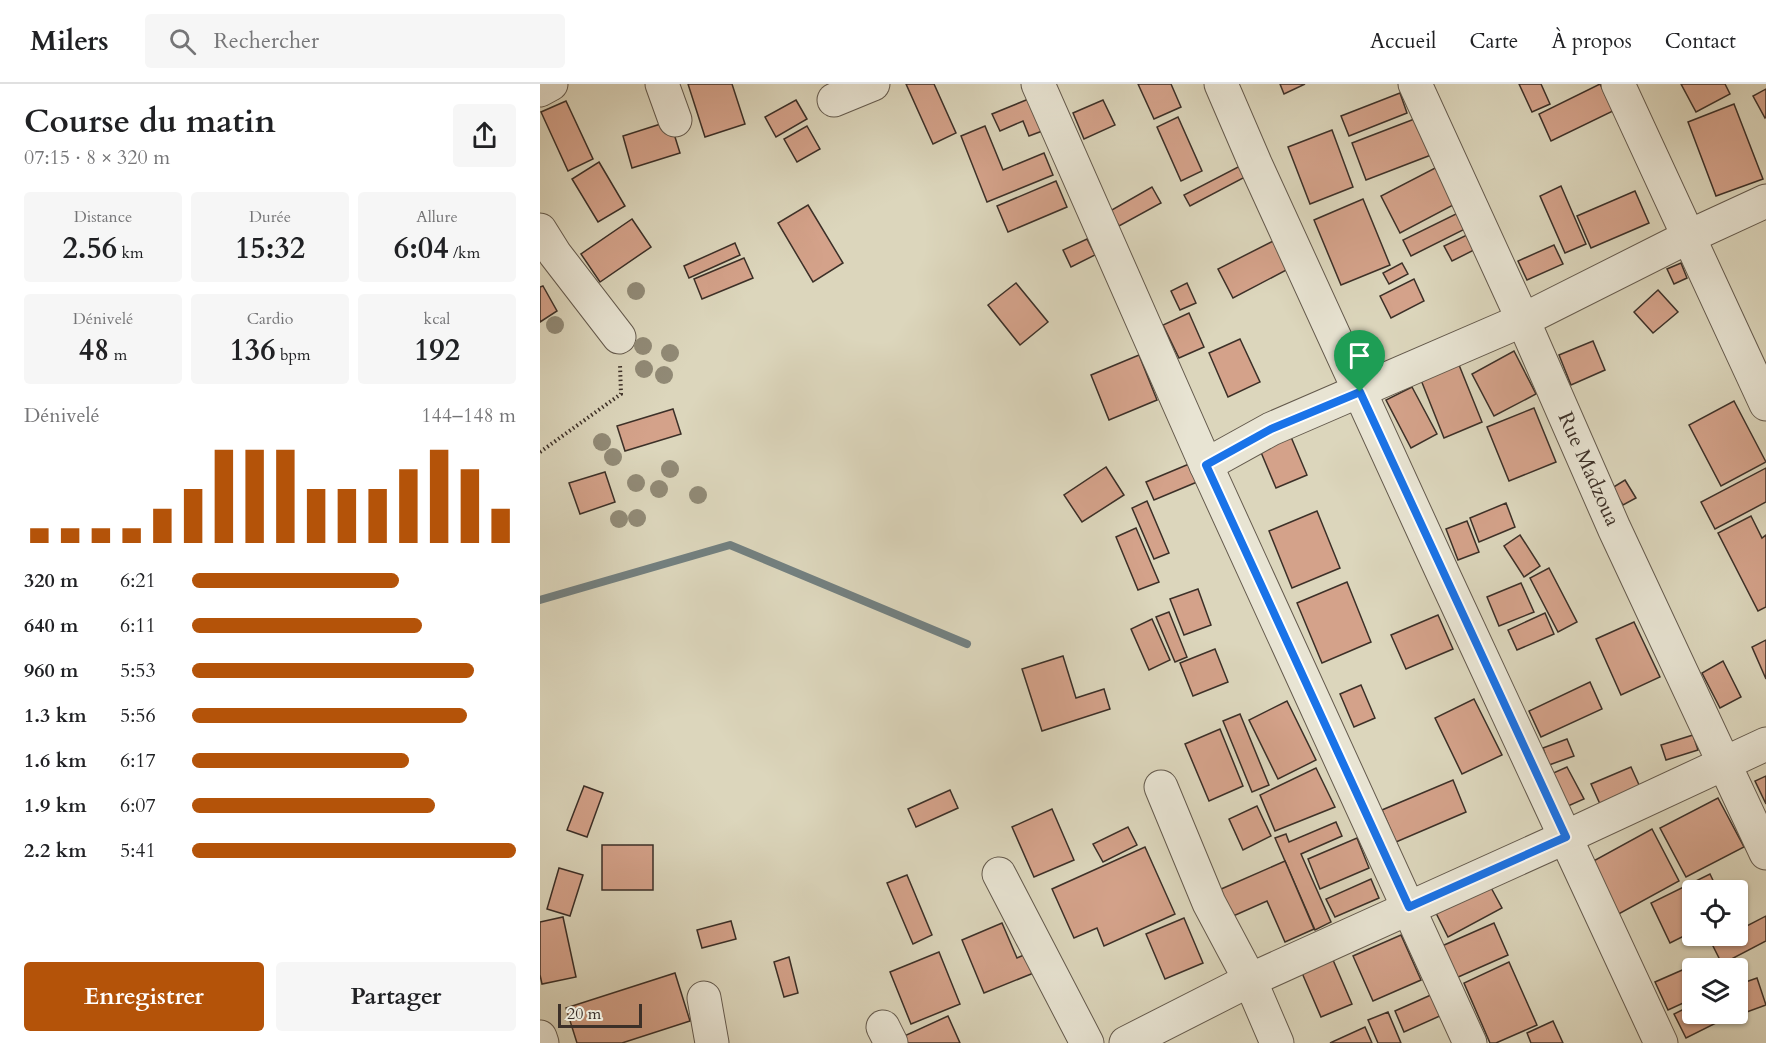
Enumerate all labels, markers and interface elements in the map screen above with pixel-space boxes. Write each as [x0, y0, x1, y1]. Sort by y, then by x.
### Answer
search box [145, 14, 565, 68]
text: Milers [30, 22, 109, 60]
icon: search [166, 25, 199, 58]
text: Rechercher [214, 26, 319, 56]
text: Accueil [1370, 27, 1436, 56]
text: Carte [1469, 27, 1518, 56]
text: À propos [1551, 27, 1632, 56]
text: Contact [1665, 27, 1736, 56]
text: Course du matin [24, 99, 276, 144]
button: share [453, 104, 516, 167]
text: 07:15 · 8 × 320 m [24, 144, 170, 171]
text: Distance [74, 206, 132, 228]
text: Durée [249, 206, 291, 228]
text: Allure [416, 206, 458, 228]
text: 2.56 [62, 228, 117, 269]
text: 15:32 [235, 228, 305, 269]
text: 6:04 [394, 228, 449, 269]
text: km [117, 242, 144, 264]
text: /km [449, 242, 480, 264]
text: Dénivelé [73, 308, 133, 330]
text: Cardio [247, 308, 293, 330]
text: kcal [424, 308, 450, 330]
text: 48 [79, 330, 109, 371]
text: 136 [229, 330, 276, 371]
text: 192 [414, 330, 460, 371]
pin [1334, 330, 1385, 392]
icon: arrive [1343, 339, 1376, 372]
text: m [109, 344, 127, 366]
text: bpm [276, 344, 311, 366]
text: Dénivelé [24, 402, 100, 429]
text: 144–148 m [421, 402, 516, 429]
street label: Rue Madzoua [1551, 407, 1627, 531]
text: 320 m [24, 567, 79, 594]
text: 6:21 [120, 567, 156, 594]
text: 640 m [24, 612, 79, 639]
text: 6:11 [120, 612, 156, 639]
text: 960 m [24, 657, 79, 684]
text: 5:53 [120, 657, 156, 684]
text: 1.3 km [24, 702, 87, 729]
text: 5:56 [120, 702, 156, 729]
text: 1.6 km [24, 747, 87, 774]
text: 6:17 [120, 747, 156, 774]
text: 1.9 km [24, 792, 87, 819]
text: 6:07 [120, 792, 156, 819]
text: 2.2 km [24, 837, 87, 864]
text: 5:41 [120, 837, 156, 864]
map controls [1682, 880, 1748, 1024]
button: locate [1682, 880, 1748, 946]
button: layers [1682, 958, 1748, 1024]
button: Enregistrer [24, 962, 264, 1031]
button: Partager [276, 962, 516, 1031]
scale bar [558, 1001, 642, 1028]
text: 20 m [567, 1003, 601, 1025]

